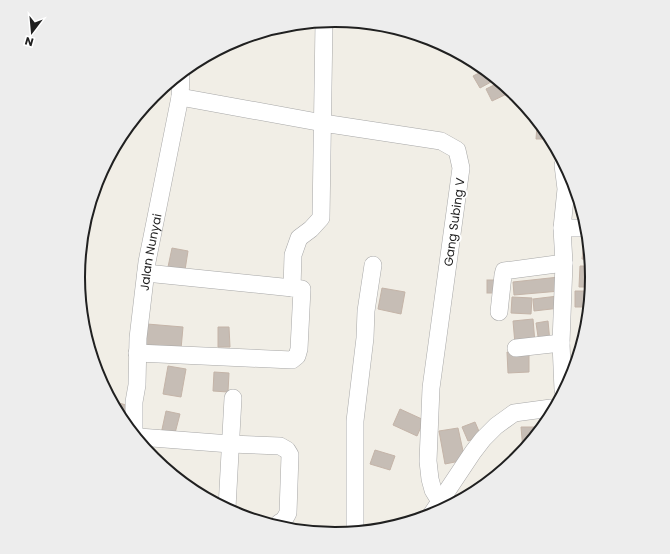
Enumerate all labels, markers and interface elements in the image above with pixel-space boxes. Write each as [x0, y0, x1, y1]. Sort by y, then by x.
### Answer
north arrow [12, 12, 52, 52]
text: N [23, 33, 35, 50]
street label: Gang Subing V [439, 177, 469, 267]
street label: Jalan Nunyai [135, 212, 165, 292]

